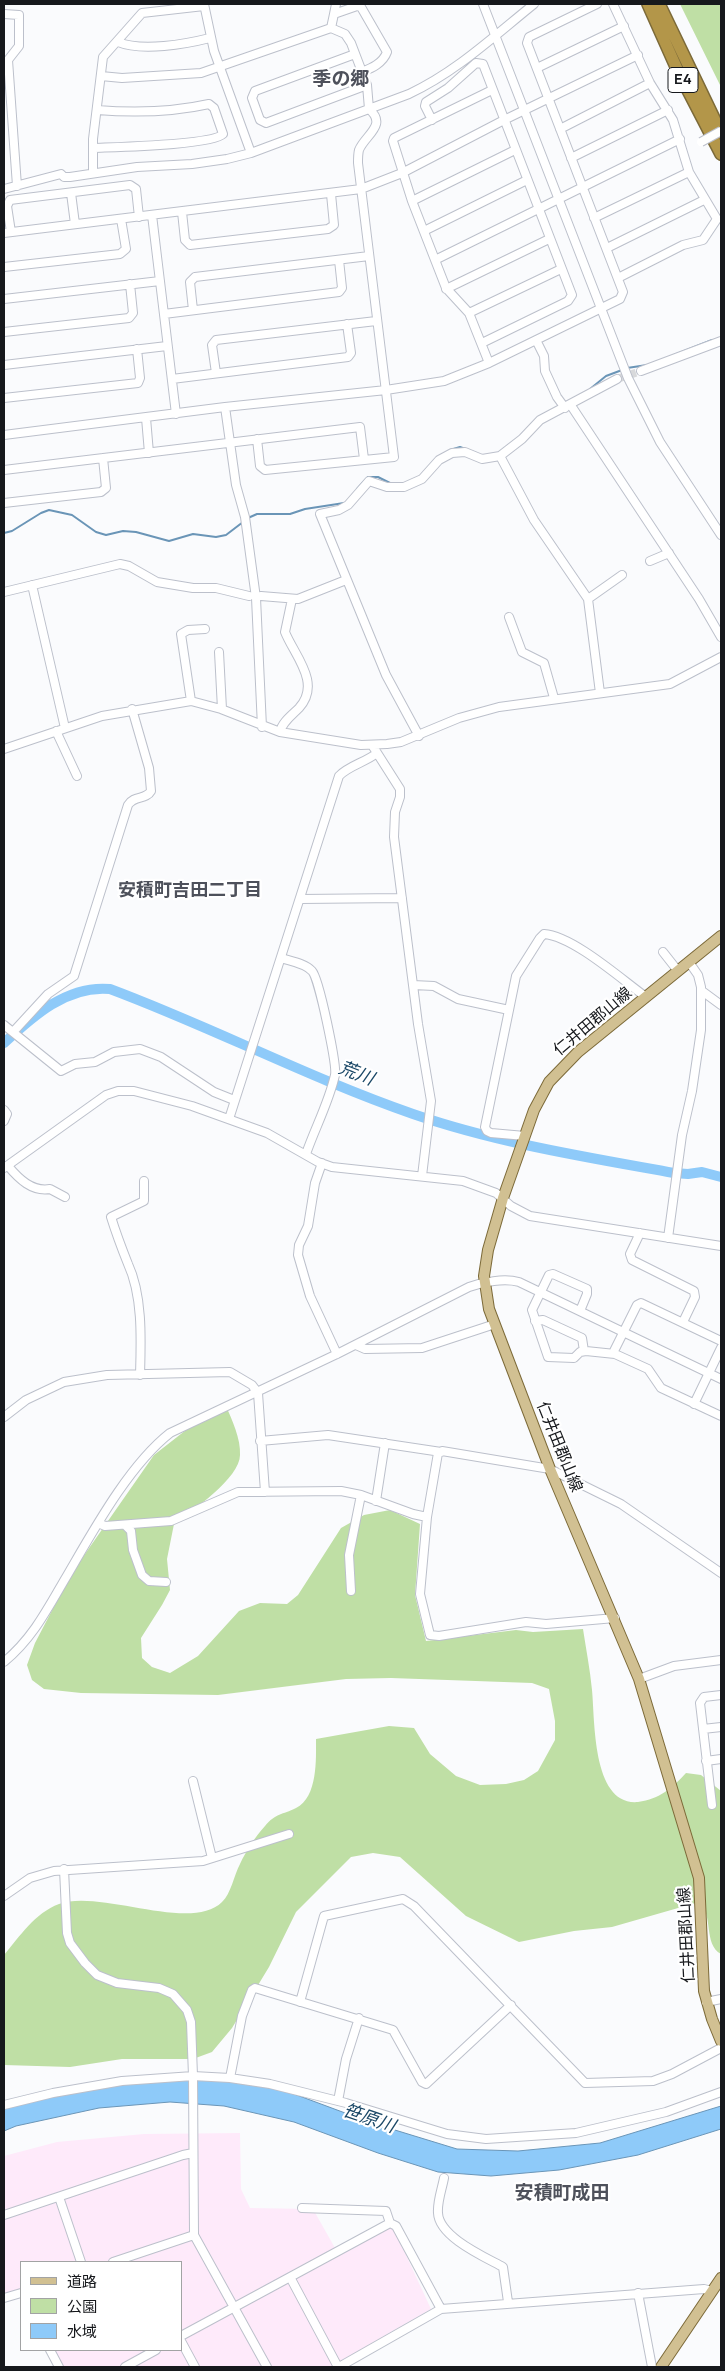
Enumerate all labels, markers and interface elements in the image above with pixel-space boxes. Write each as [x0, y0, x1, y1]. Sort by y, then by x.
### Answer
road number: E4 [668, 68, 698, 92]
district label: 季の郷 [313, 69, 369, 91]
district label: 安積町吉田二丁目 [118, 880, 262, 902]
street label: 仁井田郡山線 [550, 984, 636, 1060]
water label: 荒川 [335, 1057, 377, 1091]
street label: 仁井田郡山線 [532, 1399, 586, 1495]
street label: 仁井田郡山線 [675, 1887, 699, 1983]
water label: 笹原川 [340, 2100, 398, 2138]
district label: 安積町成田 [515, 2183, 609, 2205]
legend [20, 2261, 182, 2351]
text: 道路 [67, 2271, 97, 2292]
text: 公園 [67, 2296, 97, 2317]
text: 水域 [67, 2321, 97, 2342]

